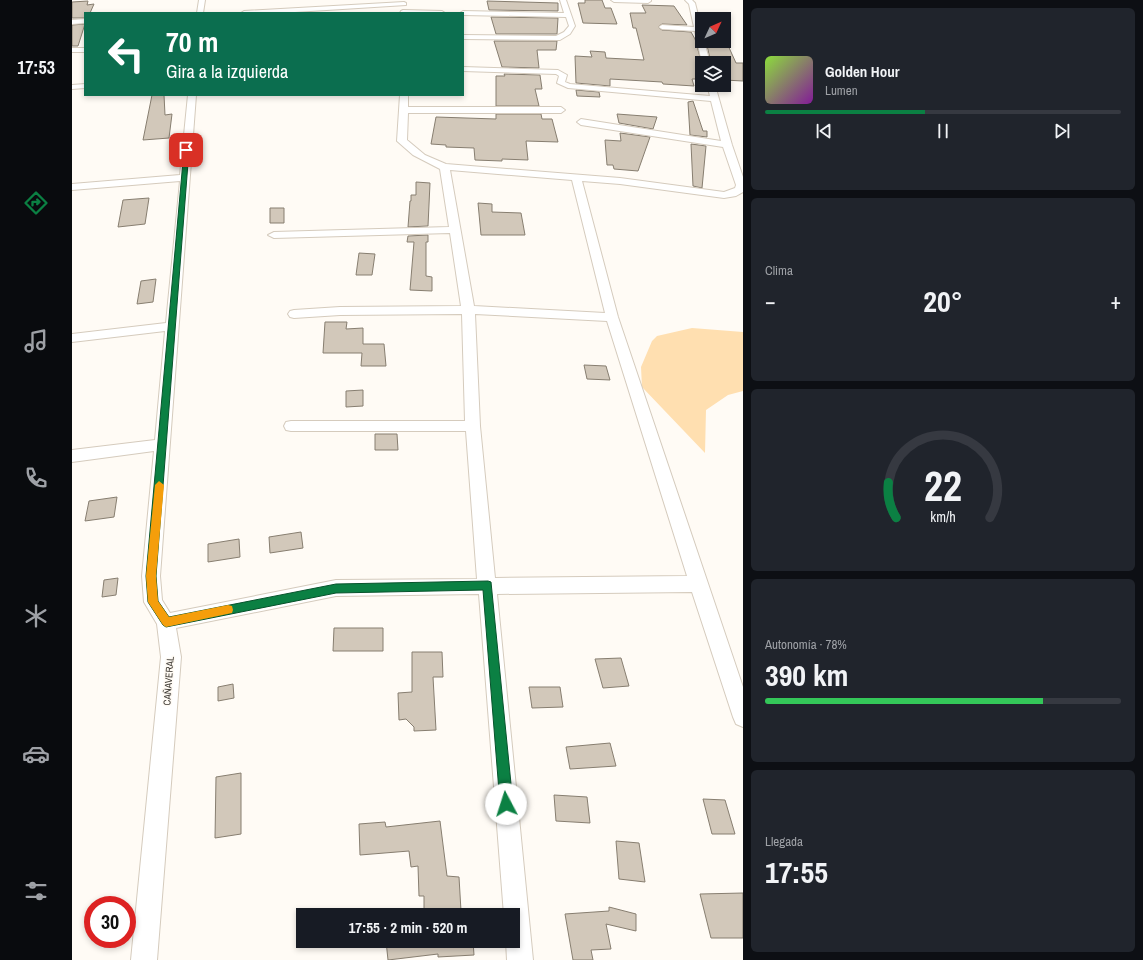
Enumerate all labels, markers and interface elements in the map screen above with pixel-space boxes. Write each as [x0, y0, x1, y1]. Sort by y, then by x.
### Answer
north arrow [695, 12, 731, 48]
map controls [695, 12, 731, 92]
text: 70 m [166, 23, 218, 61]
icon: left [100, 28, 152, 80]
text: 17:53 [17, 55, 55, 80]
button: layers [695, 56, 731, 92]
text: Gira a la izquierda [166, 59, 288, 84]
text: Golden Hour [825, 61, 900, 82]
text: Lumen [825, 82, 858, 99]
icon: previous [813, 120, 835, 142]
icon: pause [932, 120, 954, 142]
icon: next [1051, 120, 1073, 142]
pin [169, 133, 203, 167]
icon: arrive [175, 139, 197, 161]
icon: directions [22, 189, 50, 217]
text: Clima [765, 262, 793, 279]
text: 20° [923, 281, 963, 321]
text: − [765, 286, 776, 316]
text: + [1110, 286, 1121, 316]
icon: music [22, 327, 50, 355]
text: 22 [924, 458, 962, 514]
icon: phone [22, 464, 50, 492]
text: km/h [930, 507, 956, 526]
icon: climate [22, 602, 50, 630]
text: Autonomía · 78% [765, 636, 847, 653]
text: 390 km [765, 655, 848, 695]
street label: CAÑAVERAL [160, 656, 177, 706]
icon: car [22, 740, 50, 768]
position arrow [485, 783, 527, 825]
text: Llegada [765, 833, 803, 850]
text: 17:55 [765, 852, 828, 892]
icon: filters [22, 877, 50, 905]
speed limit sign: 30 [84, 896, 136, 948]
text: 17:55 · 2 min · 520 m [349, 917, 467, 938]

